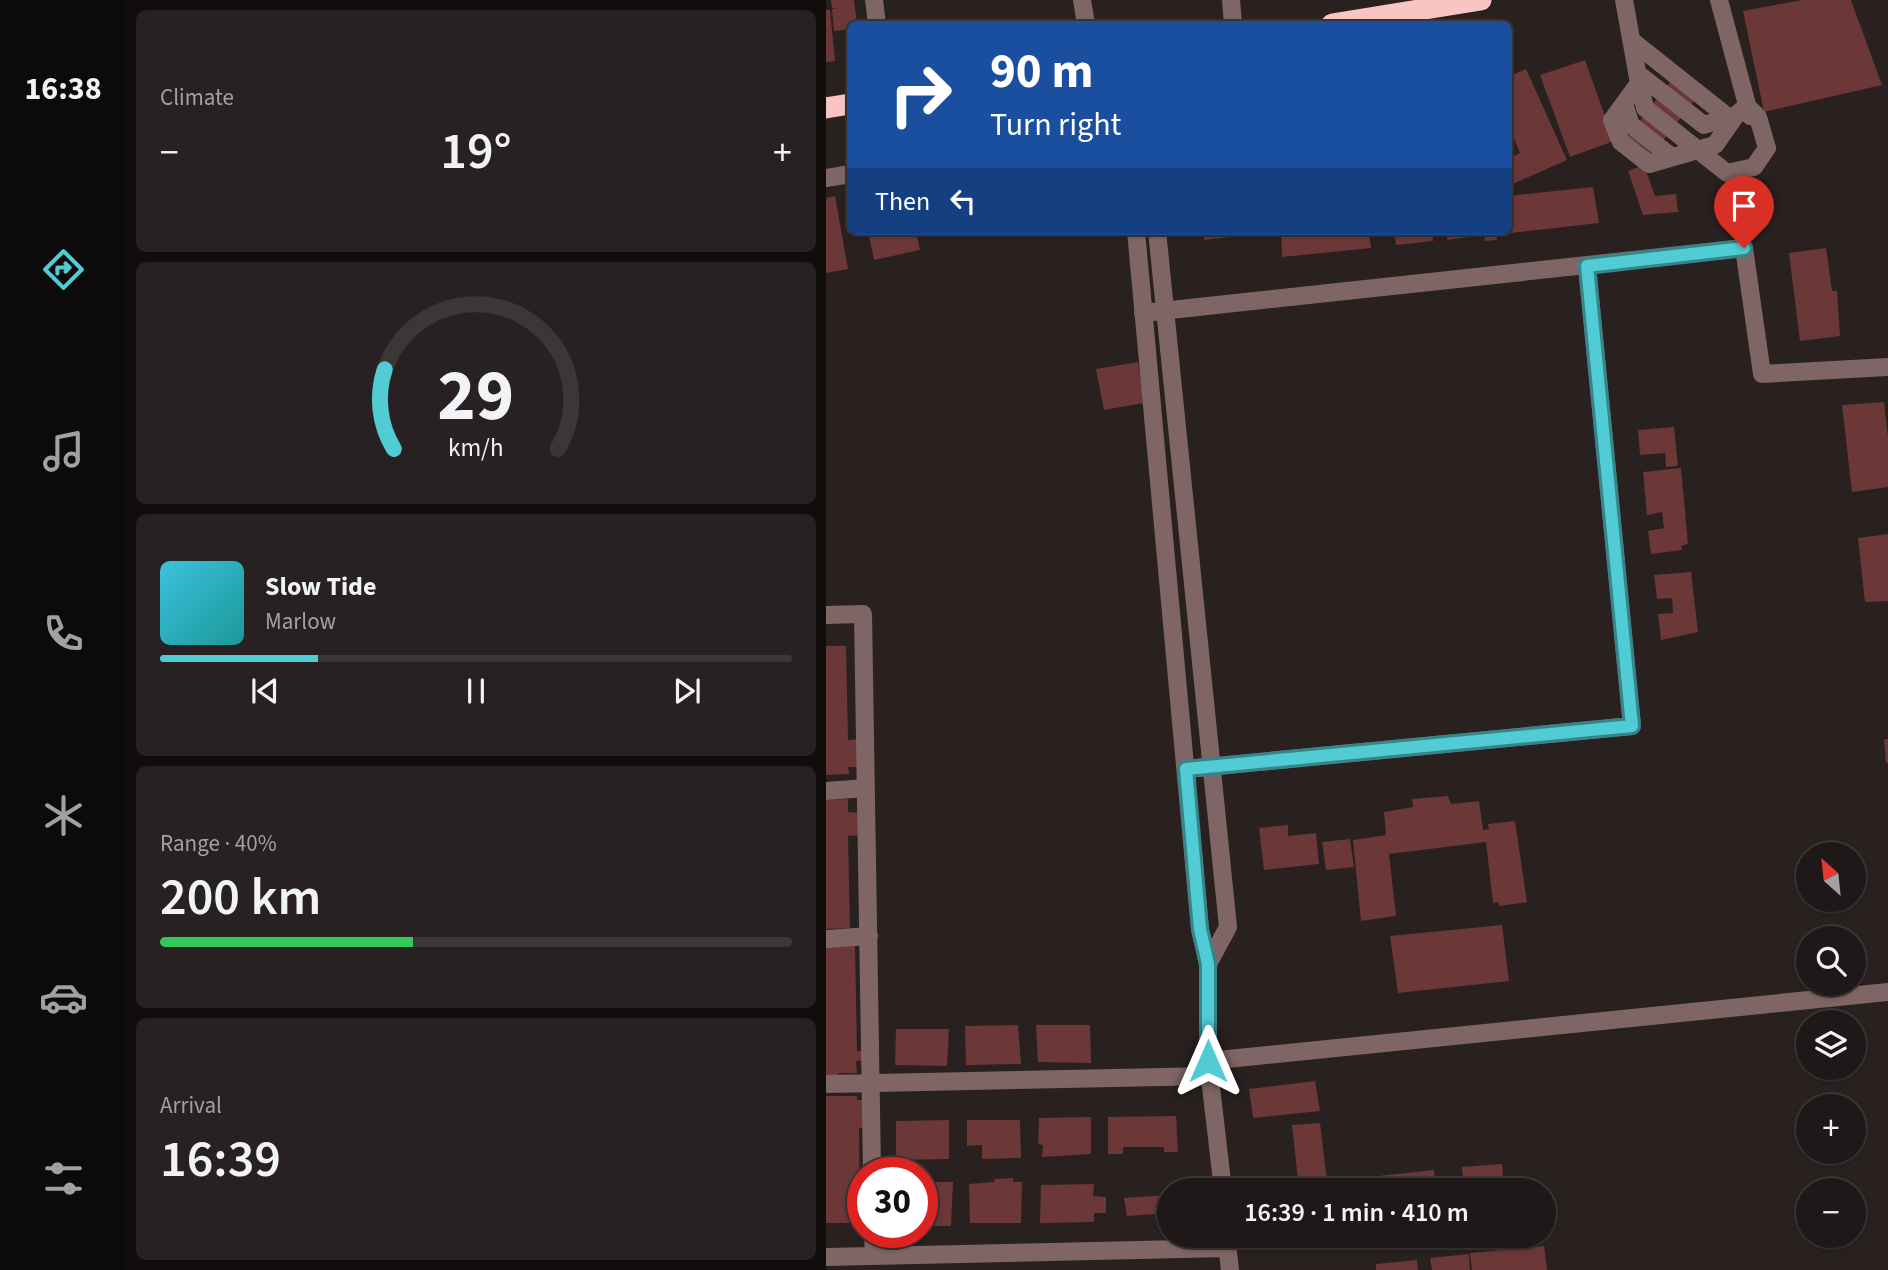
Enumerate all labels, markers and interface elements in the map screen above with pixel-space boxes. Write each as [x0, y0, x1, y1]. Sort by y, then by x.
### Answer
text: 90 m [990, 37, 1094, 107]
icon: right [875, 49, 966, 140]
text: 16:38 [24, 66, 102, 112]
text: Climate [160, 81, 234, 114]
text: Turn right [990, 102, 1121, 148]
text: 19° [440, 115, 512, 189]
text: − [160, 126, 179, 180]
text: + [773, 126, 792, 180]
pin [1714, 176, 1774, 248]
icon: left [944, 182, 982, 220]
text: Then [875, 183, 930, 220]
icon: arrive [1725, 187, 1763, 225]
icon: directions [39, 245, 88, 294]
text: 29 [438, 344, 514, 448]
icon: music [39, 427, 88, 476]
text: km/h [448, 430, 504, 466]
text: Slow Tide [265, 568, 376, 605]
text: Marlow [265, 605, 336, 638]
icon: phone [39, 609, 88, 658]
icon: previous [246, 672, 284, 710]
icon: pause [457, 672, 495, 710]
icon: next [668, 672, 706, 710]
icon: climate [39, 791, 88, 840]
text: Range · 40% [160, 827, 277, 860]
north arrow [1796, 842, 1866, 912]
map controls [1796, 842, 1866, 1248]
text: 200 km [160, 861, 321, 935]
button: search [1796, 926, 1866, 996]
icon: car [39, 973, 88, 1022]
button: layers [1796, 1010, 1866, 1080]
position arrow [1171, 1024, 1245, 1098]
text: Arrival [160, 1089, 222, 1122]
button: + [1796, 1094, 1866, 1164]
text: 16:39 [160, 1123, 281, 1197]
icon: filters [39, 1154, 88, 1203]
speed limit sign: 30 [847, 1157, 938, 1248]
button: − [1796, 1178, 1866, 1248]
text: 16:39 · 1 min · 410 m [1244, 1194, 1469, 1231]

